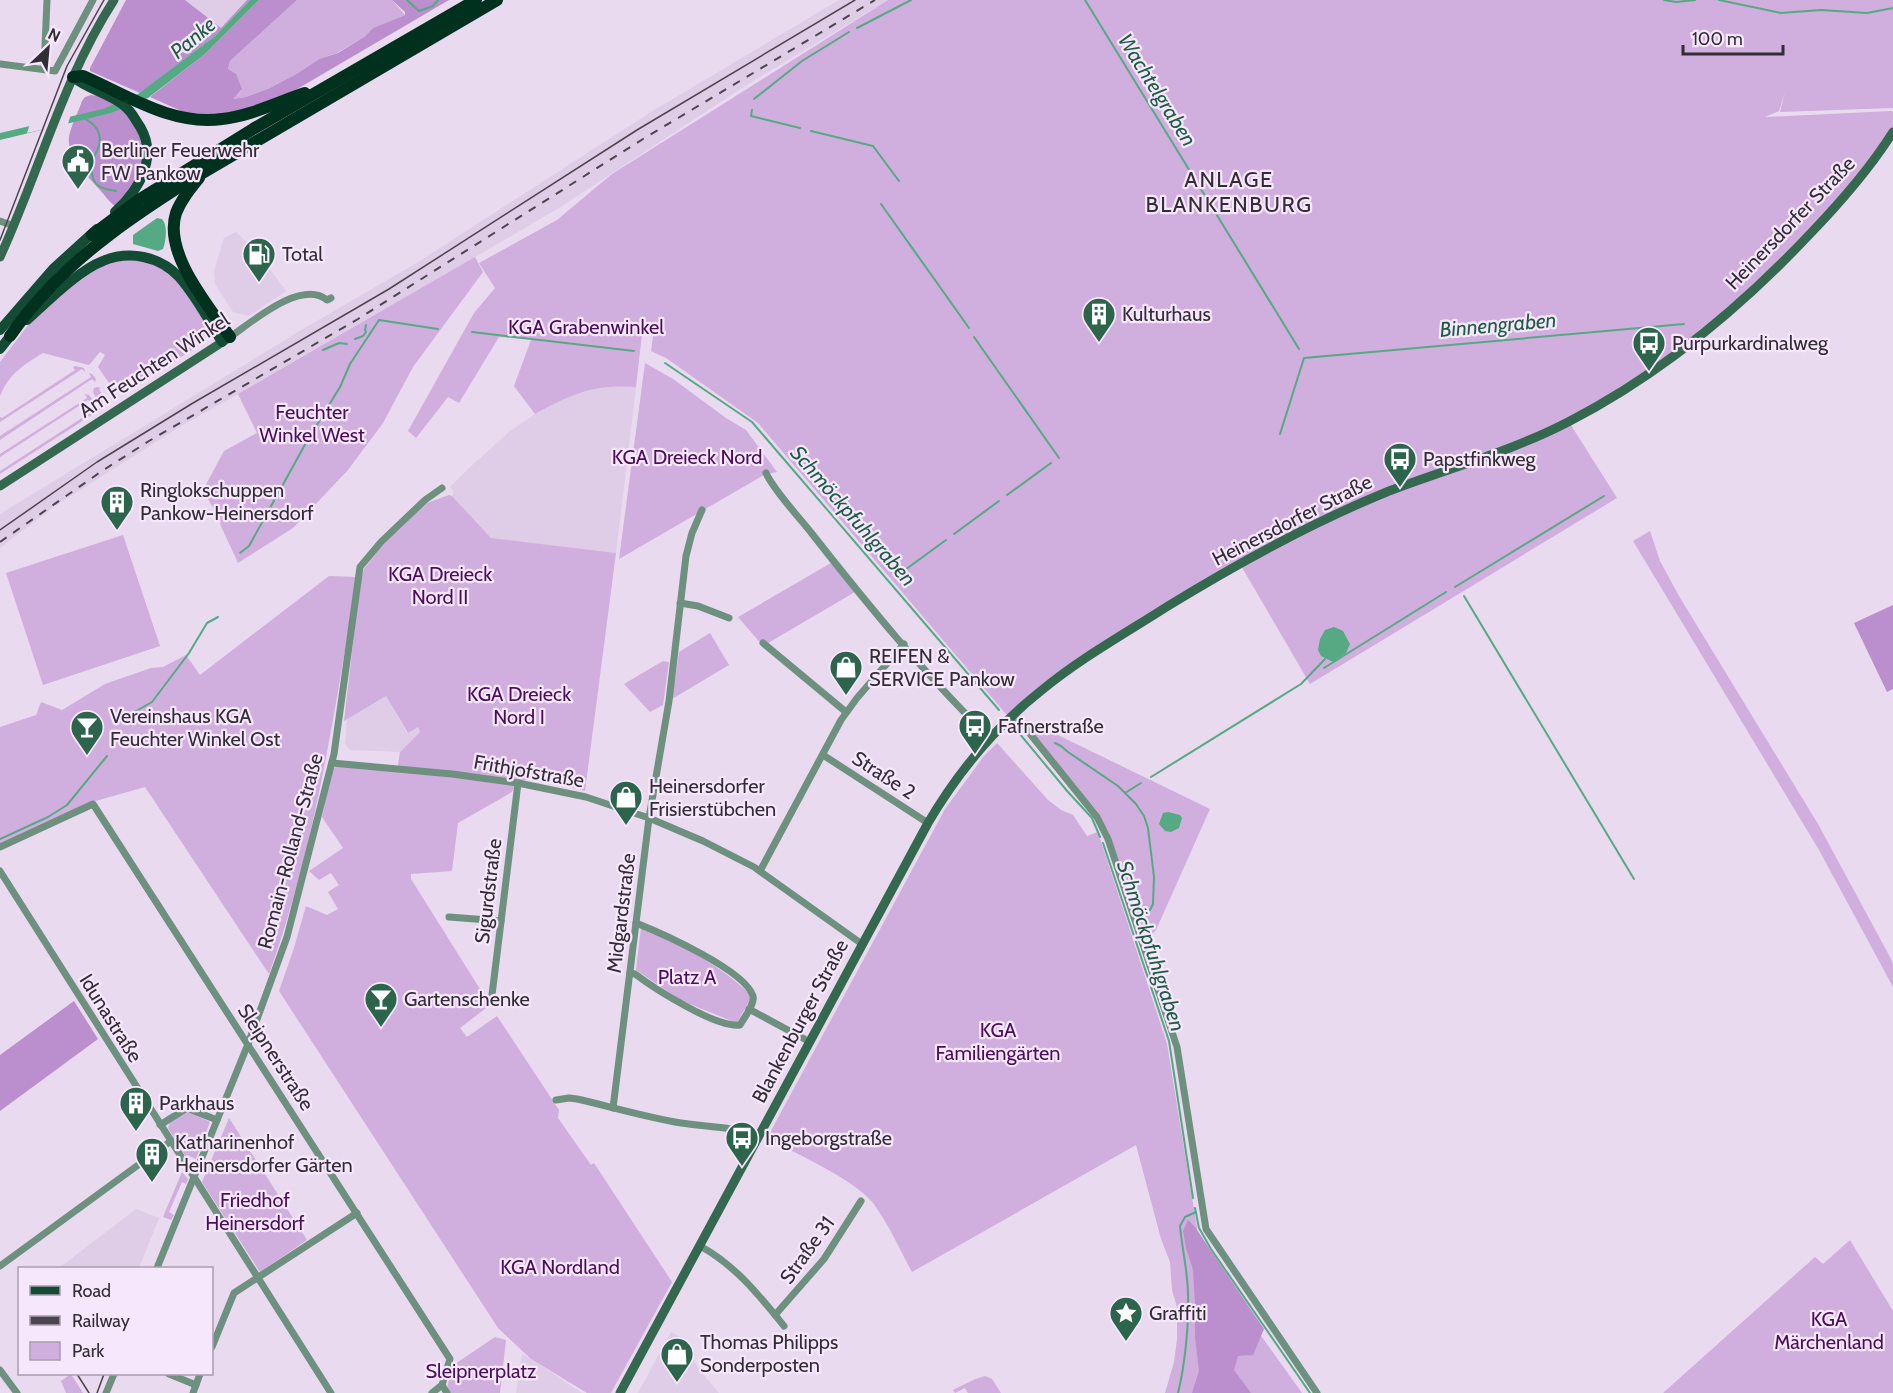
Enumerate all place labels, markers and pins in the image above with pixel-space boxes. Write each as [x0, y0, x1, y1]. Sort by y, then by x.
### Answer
place label: Berliner Feuerwehr FW Pankow [101, 138, 260, 185]
public building icon: Berliner Feuerwehr FW Pankow [60, 143, 96, 190]
fuel station icon: Total [241, 236, 277, 283]
place label: Total [282, 242, 323, 266]
building icon: Kulturhaus [1081, 296, 1117, 343]
place label: Kulturhaus [1122, 302, 1211, 326]
bus stop icon: Purpurkardinalweg [1631, 325, 1667, 372]
place label: Purpurkardinalweg [1672, 331, 1829, 355]
bus stop icon: Papstfinkweg [1382, 441, 1418, 488]
place label: Papstfinkweg [1423, 447, 1537, 471]
place label: Ringlokschuppen Pankow-Heinersdorf [140, 478, 314, 525]
building icon: Ringlokschuppen Pankow-Heinersdorf [99, 484, 135, 531]
place label: REIFEN & SERVICE Pankow [869, 644, 1015, 691]
shop icon: REIFEN & SERVICE Pankow [828, 649, 864, 696]
place label: Vereinshaus KGA Feuchter Winkel Ost [110, 704, 281, 751]
bus stop icon: Fafnerstraße [957, 708, 993, 755]
bar icon: Vereinshaus KGA Feuchter Winkel Ost [69, 709, 105, 756]
place label: Fafnerstraße [998, 714, 1104, 738]
place label: Heinersdorfer Frisierstübchen [649, 774, 776, 821]
shop icon: Heinersdorfer Frisierstübchen [608, 779, 644, 826]
bar icon: Gartenschenke [363, 981, 399, 1028]
place label: Gartenschenke [404, 987, 530, 1011]
building icon: Parkhaus [118, 1085, 154, 1132]
place label: Parkhaus [159, 1091, 234, 1115]
bus stop icon: Ingeborgstraße [724, 1120, 760, 1167]
place label: Ingeborgstraße [765, 1126, 892, 1150]
place label: Katharinenhof Heinersdorfer Gärten [175, 1130, 353, 1177]
building icon: Katharinenhof Heinersdorfer Gärten [134, 1136, 170, 1183]
place icon: Graffiti [1108, 1295, 1144, 1342]
place label: Graffiti [1149, 1301, 1206, 1325]
place label: Thomas Philipps Sonderposten [700, 1330, 838, 1377]
shop icon: Thomas Philipps Sonderposten [659, 1336, 695, 1383]

